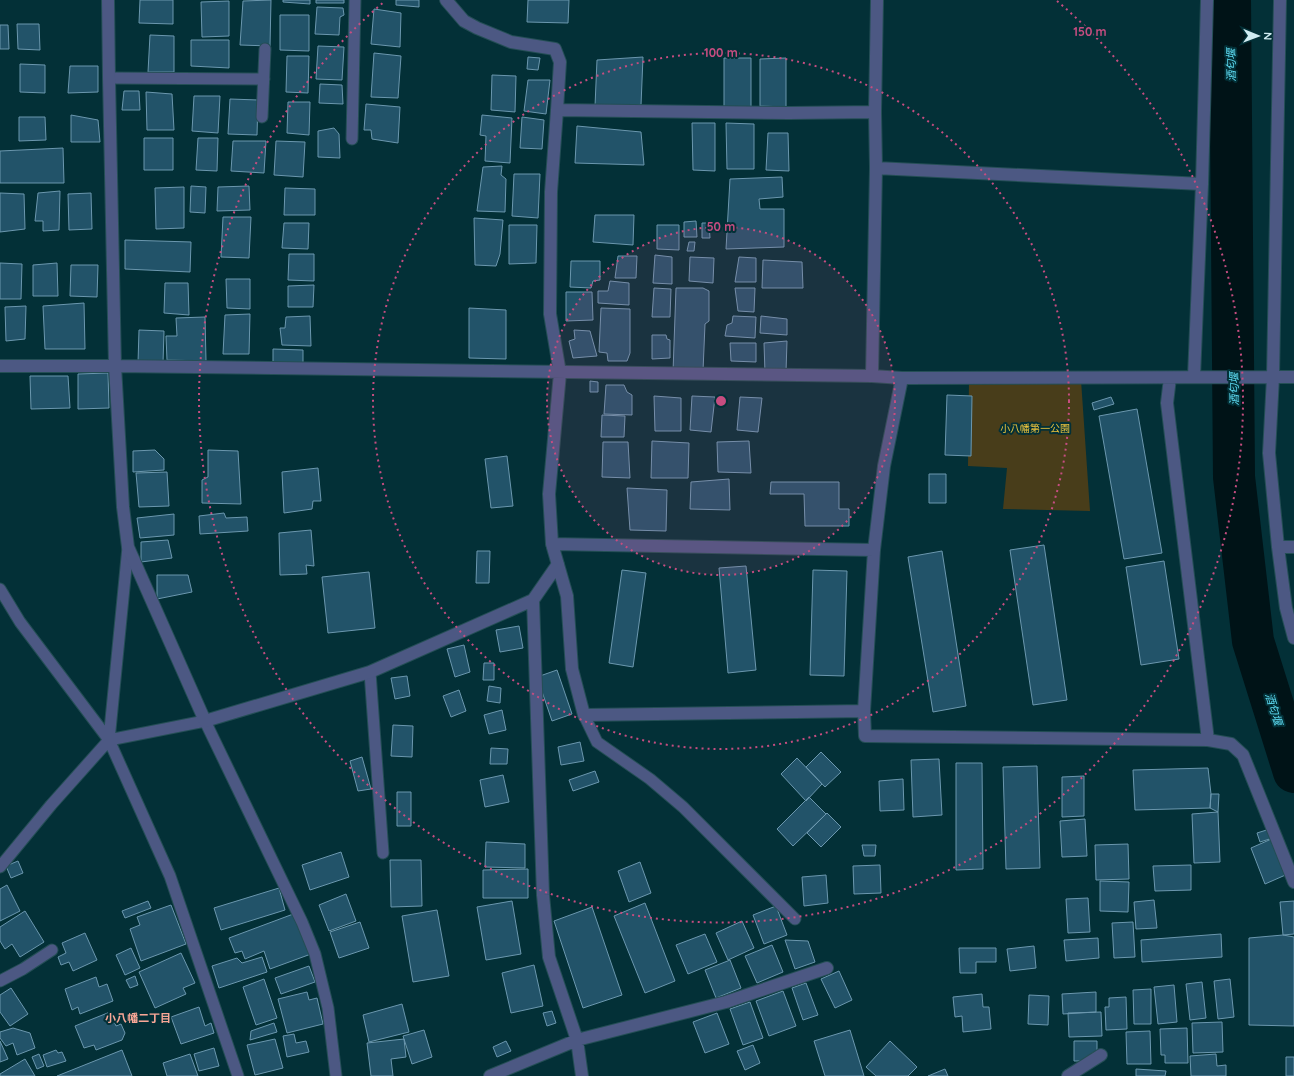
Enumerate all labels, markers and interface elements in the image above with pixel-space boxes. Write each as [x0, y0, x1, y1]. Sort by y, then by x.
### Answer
north arrow [1238, 16, 1278, 56]
text: 150 m [1073, 24, 1107, 39]
text: N [1261, 32, 1275, 40]
text: 100 m [704, 45, 738, 60]
water label: 酒匂堰 [1224, 46, 1238, 82]
text: 50 m [707, 219, 735, 234]
water label: 酒匂堰 [1227, 370, 1241, 406]
centre of rings [714, 394, 728, 408]
park label: 小八幡第一公園 [1000, 422, 1070, 435]
water label: 酒匂堰 [1262, 691, 1286, 729]
district label: 小八幡二丁目 [105, 1011, 171, 1025]

